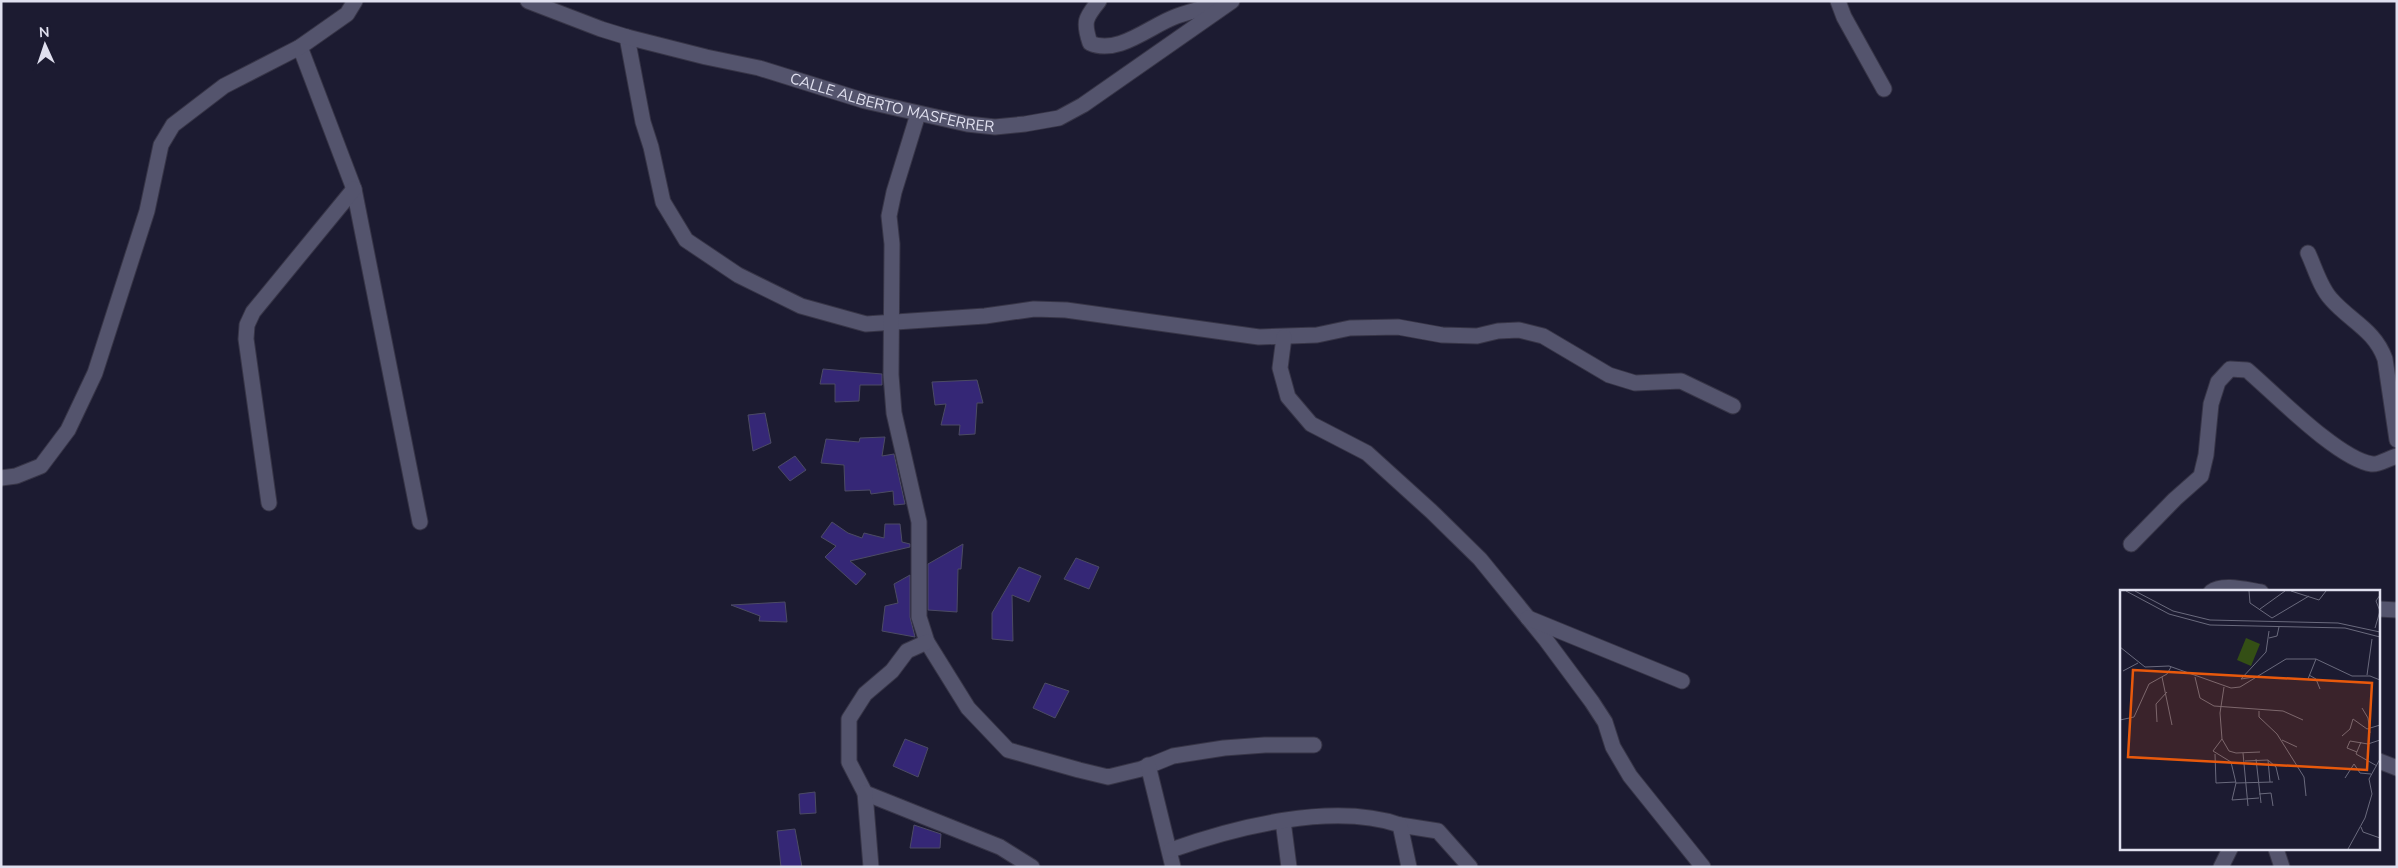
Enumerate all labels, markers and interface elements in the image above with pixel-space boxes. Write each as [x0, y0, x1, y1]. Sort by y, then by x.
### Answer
north arrow [20, 20, 70, 70]
text: N [39, 23, 50, 42]
street label: CALLE ALBERTO MASFERRER [788, 68, 995, 137]
inset map [2120, 590, 2380, 850]

